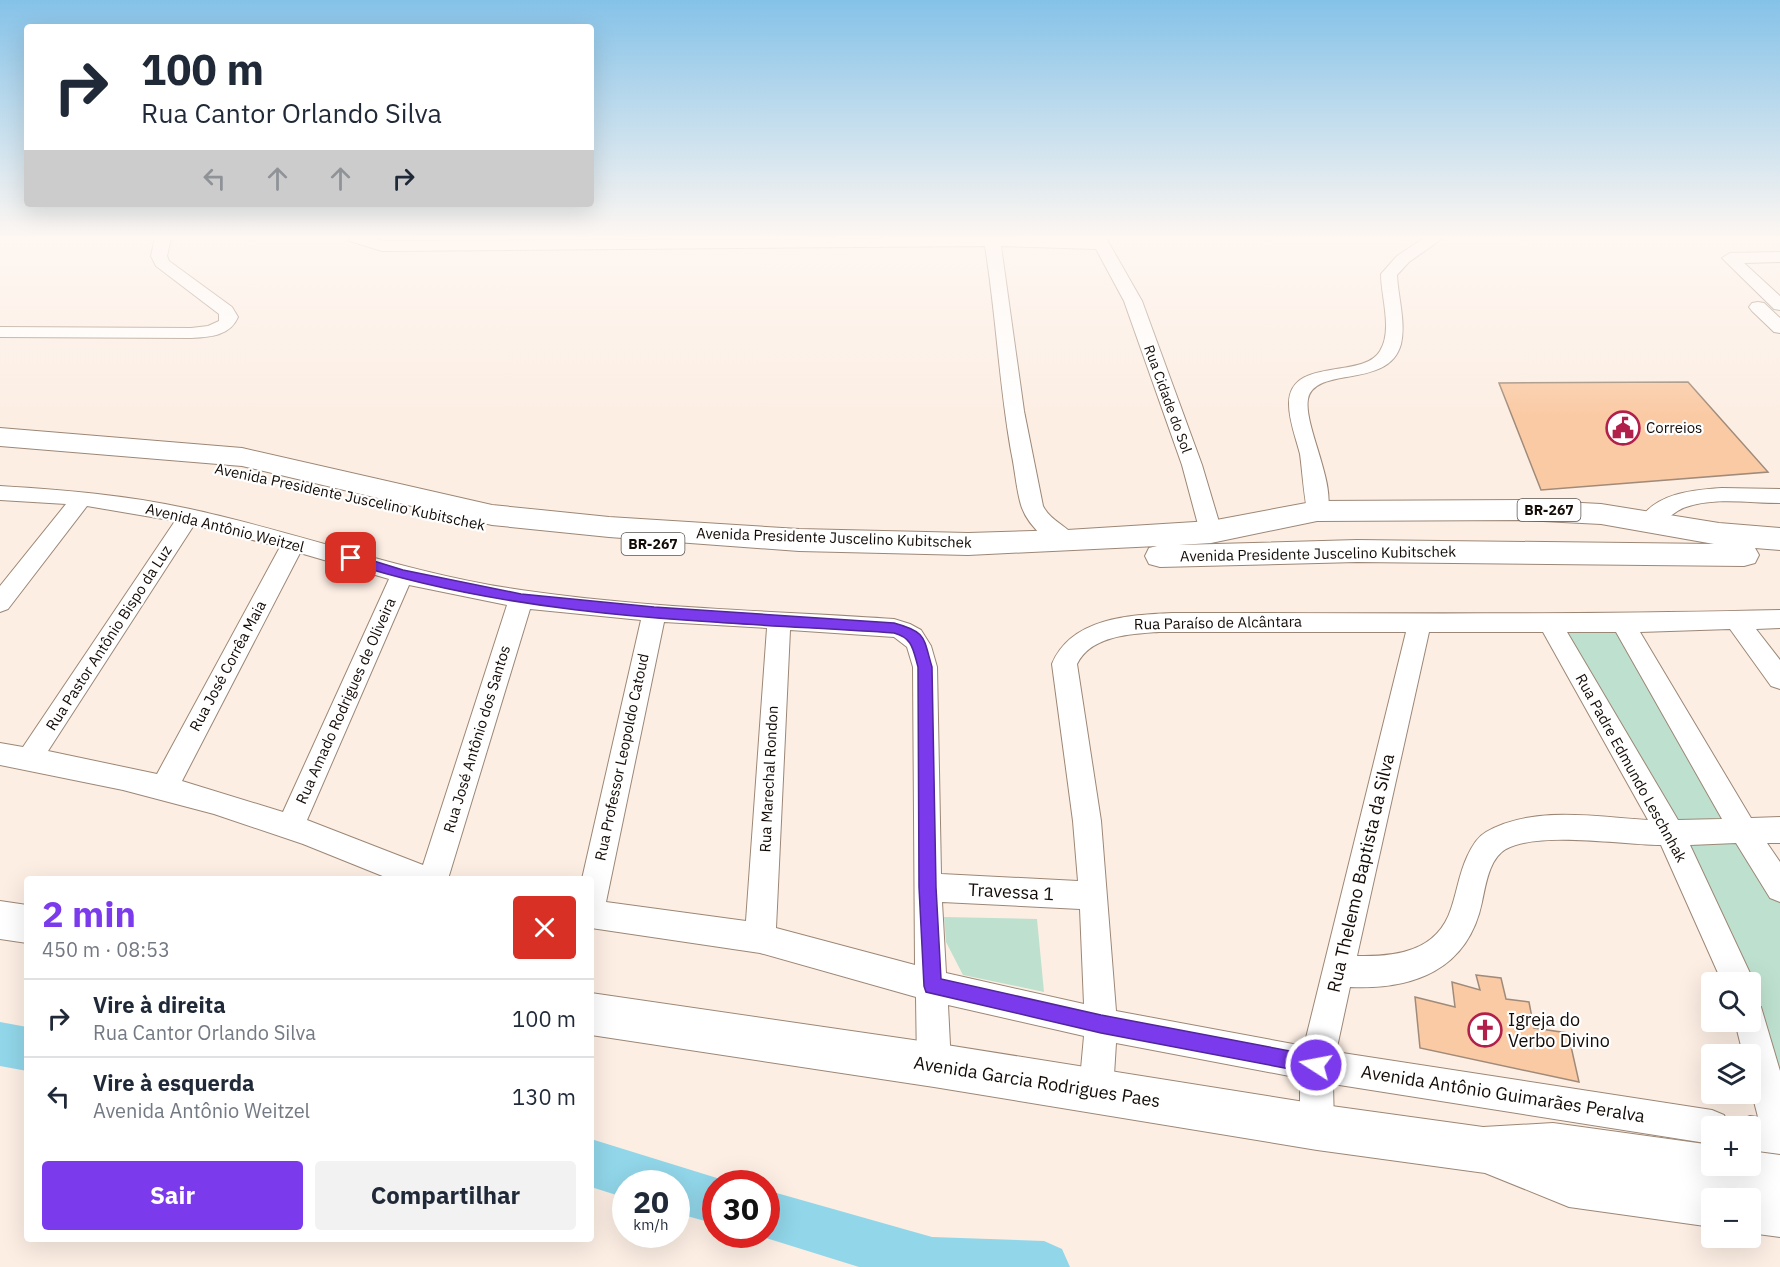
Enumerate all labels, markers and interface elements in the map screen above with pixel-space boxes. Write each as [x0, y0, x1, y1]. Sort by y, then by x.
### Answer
text: 100 m [141, 42, 264, 97]
icon: right [42, 48, 120, 126]
text: Rua Cantor Orlando Silva [141, 95, 442, 130]
icon: left [198, 162, 231, 195]
icon: ahead [261, 162, 294, 195]
icon: ahead [324, 162, 357, 195]
icon: right [387, 162, 420, 195]
street label: Rua Cidade do Sol [1140, 343, 1196, 456]
public building icon: Correios [1605, 410, 1641, 446]
place label: Correios [1646, 418, 1702, 437]
street label: Avenida Presidente Juscelino Kubitschek [213, 459, 487, 535]
street label: Avenida Antônio Weitzel [144, 499, 306, 556]
road number: BR-267 [1518, 499, 1580, 521]
street label: Avenida Presidente Juscelino Kubitschek [696, 523, 972, 552]
pin [325, 532, 376, 583]
road number: BR-267 [622, 533, 684, 555]
icon: arrive [334, 541, 367, 574]
street label: Rua Pastor Antônio Bispo da Luz [42, 542, 176, 734]
street label: Avenida Presidente Juscelino Kubitschek [1180, 542, 1456, 565]
street label: Rua Amado Rodrigues de Oliveira [291, 595, 400, 807]
street label: Rua José Corrêa Maia [185, 597, 270, 734]
street label: Rua Paraíso de Alcântara [1134, 612, 1302, 633]
street label: Rua José Antônio dos Santos [439, 643, 514, 835]
street label: Rua Professor Leopoldo Catoud [590, 652, 653, 862]
street label: Rua Padre Edmundo Leschnhak [1572, 670, 1691, 865]
street label: Rua Marechal Rondon [755, 705, 782, 853]
street label: Rua Thelemo Baptista da Silva [1322, 751, 1399, 995]
street label: Travessa 1 [967, 878, 1055, 905]
text: 2 min [42, 890, 136, 937]
button: close [513, 896, 576, 959]
text: 450 m · 08:53 [42, 936, 170, 963]
map controls [1701, 972, 1761, 1248]
button: search [1701, 972, 1761, 1032]
text: Vire à direita [93, 990, 226, 1019]
icon: right [42, 1002, 75, 1035]
text: 100 m [512, 1004, 576, 1033]
place label: Igreja do Verbo Divino [1508, 1008, 1610, 1052]
church icon: Igreja do Verbo Divino [1467, 1012, 1503, 1048]
text: Rua Cantor Orlando Silva [93, 1019, 316, 1046]
position arrow [1284, 1033, 1348, 1097]
button: layers [1701, 1044, 1761, 1104]
street label: Avenida Garcia Rodrigues Paes [912, 1051, 1162, 1112]
street label: Avenida Antônio Guimarães Peralva [1359, 1060, 1647, 1127]
text: Vire à esquerda [93, 1068, 255, 1097]
icon: left [42, 1080, 75, 1113]
text: 130 m [512, 1082, 576, 1111]
text: Avenida Antônio Weitzel [93, 1097, 310, 1124]
button: + [1701, 1116, 1761, 1176]
button: Sair [42, 1161, 303, 1230]
button: Compartilhar [315, 1161, 576, 1230]
speed limit sign: 30 [702, 1170, 780, 1248]
text: 20 [633, 1182, 669, 1221]
button: − [1701, 1188, 1761, 1248]
text: km/h [633, 1215, 669, 1234]

